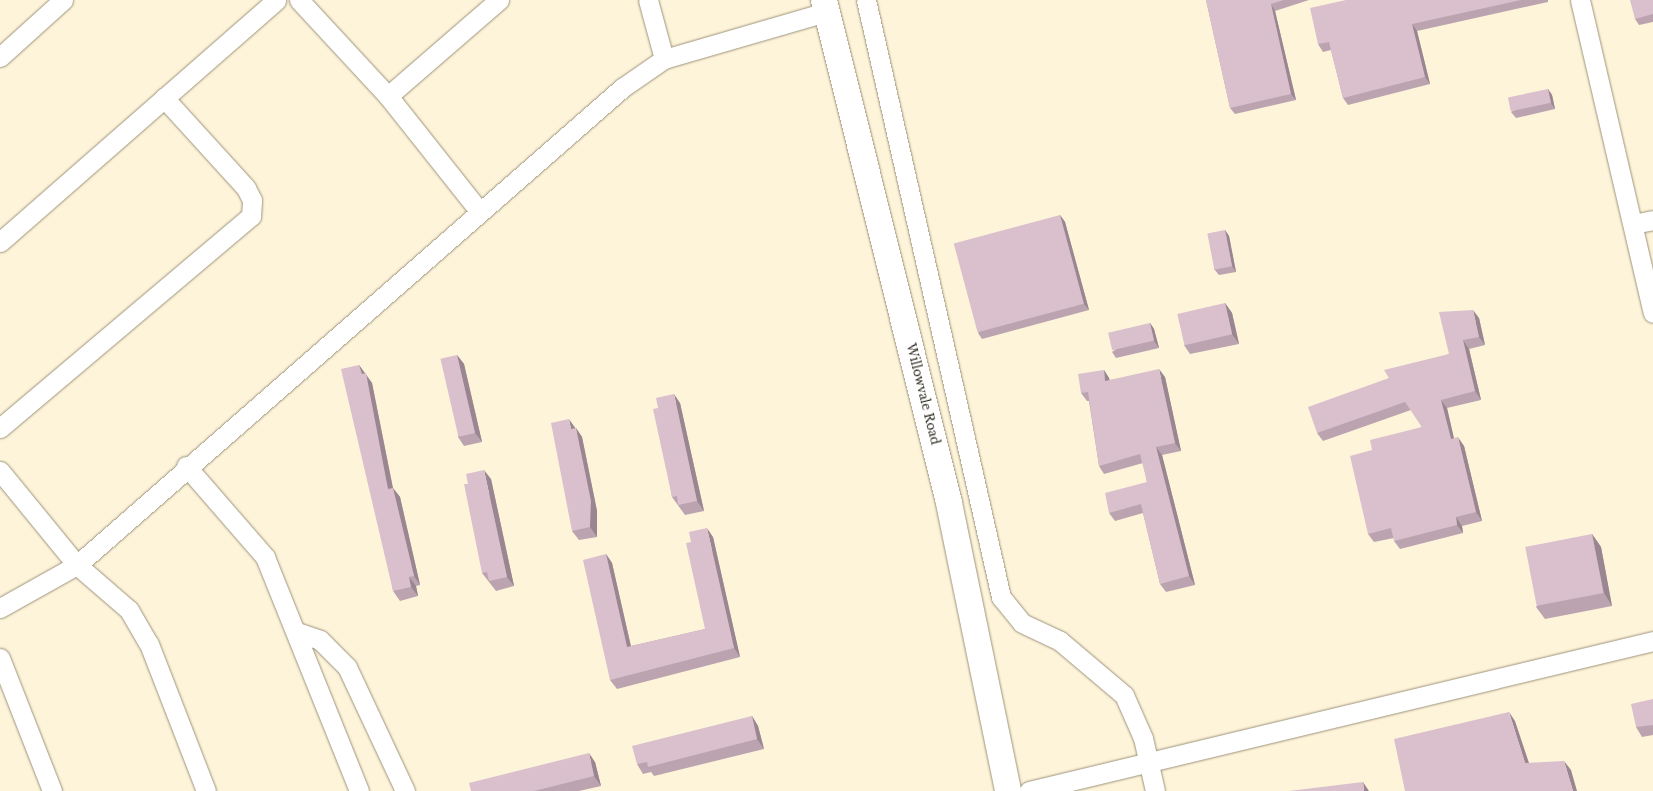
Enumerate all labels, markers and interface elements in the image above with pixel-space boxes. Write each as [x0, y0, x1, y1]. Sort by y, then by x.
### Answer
street label: Willowvale Road [903, 342, 943, 446]

